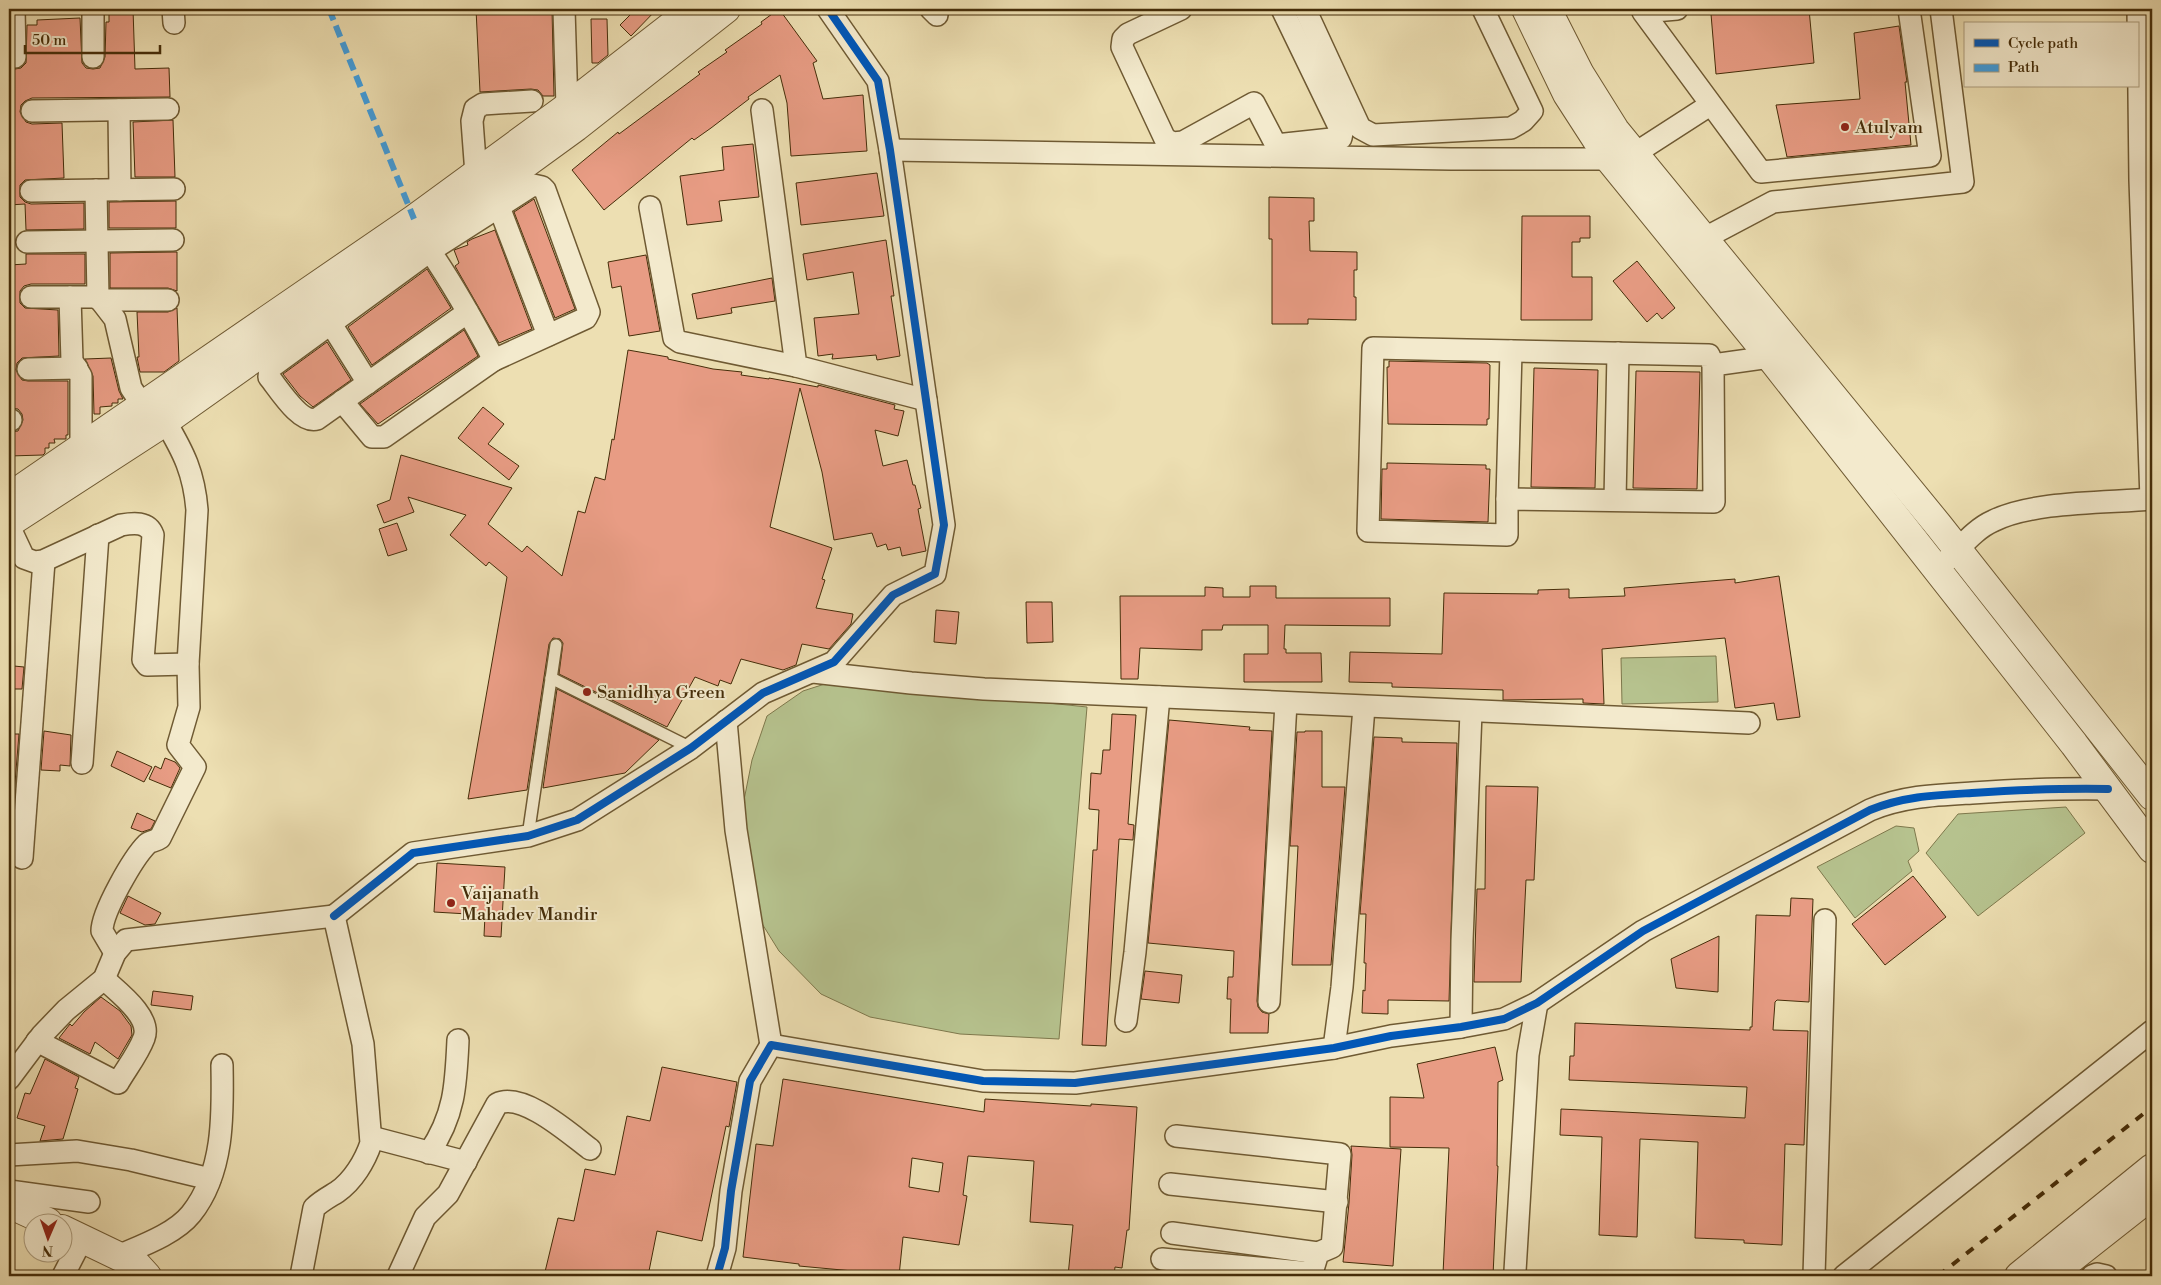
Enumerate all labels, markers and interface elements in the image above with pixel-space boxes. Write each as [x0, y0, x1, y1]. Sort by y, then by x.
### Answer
scale bar [25, 22, 160, 54]
legend [1964, 22, 2138, 88]
text: 50 m [32, 31, 66, 50]
text: Cycle path [2008, 34, 2078, 53]
text: Path [2008, 58, 2040, 77]
place label: Atulyam [1854, 116, 1923, 139]
marker: Atulyam [1839, 121, 1851, 133]
place label: Sanidhya Green [597, 681, 725, 704]
marker: Sanidhya Green [581, 686, 593, 698]
place label: Vaijanath Mahadev Mandir [460, 882, 598, 926]
marker: Vaijanath Mahadev Mandir [445, 897, 457, 909]
north arrow [22, 1212, 72, 1262]
text: N [42, 1241, 53, 1259]

